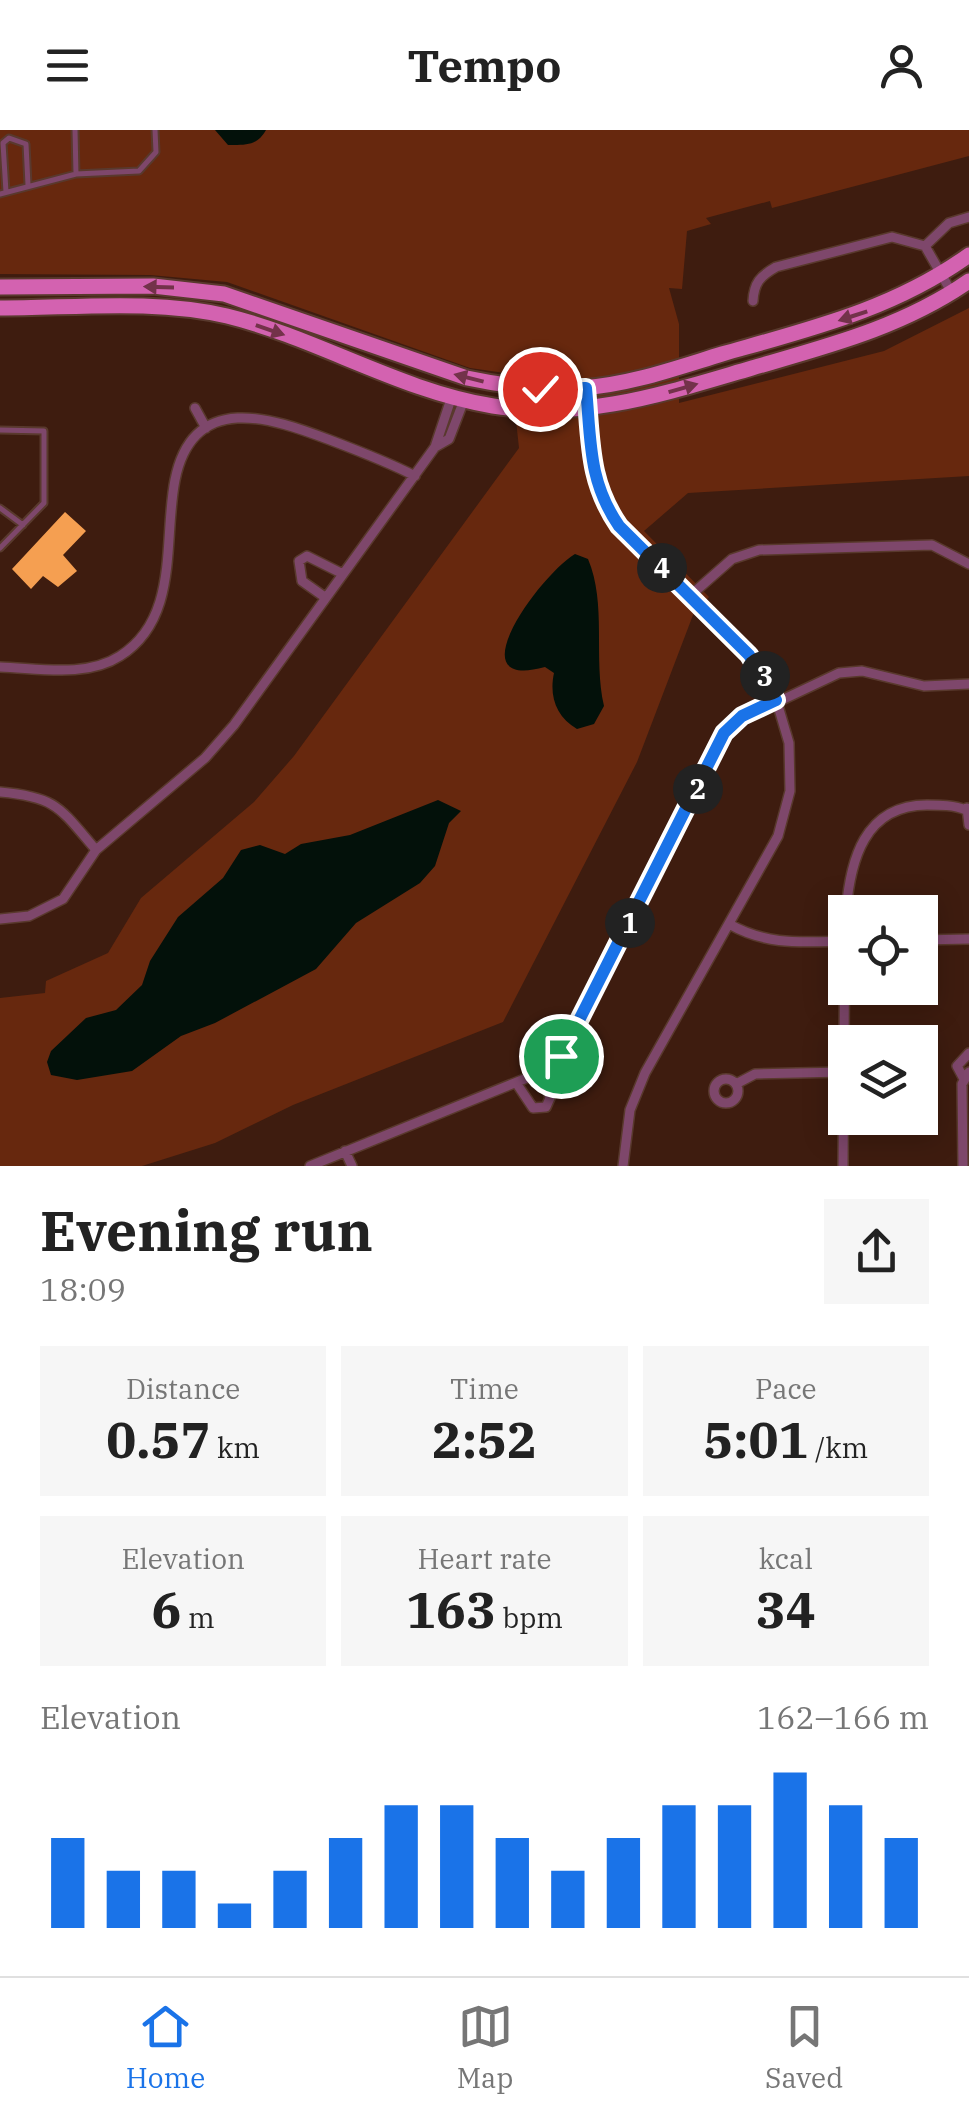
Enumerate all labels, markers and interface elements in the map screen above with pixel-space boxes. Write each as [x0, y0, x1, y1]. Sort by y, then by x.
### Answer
text: Tempo [408, 36, 562, 94]
icon: menu [40, 38, 95, 93]
icon: person [874, 38, 929, 93]
one-way arrow [142, 279, 174, 295]
one-way arrow [838, 309, 868, 324]
one-way arrow [255, 323, 285, 338]
pin [498, 347, 583, 432]
icon: check [513, 362, 568, 417]
one-way arrow [453, 370, 484, 385]
one-way arrow [668, 380, 698, 395]
pin: 4 [637, 543, 687, 593]
text: 4 [654, 549, 670, 586]
pin: 3 [740, 651, 790, 701]
text: 3 [757, 657, 773, 694]
pin: 2 [673, 764, 723, 814]
text: 2 [690, 770, 706, 807]
map controls [828, 895, 938, 1135]
button: locate [828, 895, 938, 1005]
pin: 1 [605, 898, 655, 948]
text: 1 [622, 904, 638, 941]
pin [519, 1014, 604, 1099]
button: layers [828, 1025, 938, 1135]
icon: arrive [534, 1029, 589, 1084]
text: Evening run [40, 1195, 373, 1266]
button: share [824, 1199, 929, 1304]
text: 18:09 [40, 1268, 126, 1310]
text: Distance [126, 1370, 240, 1407]
text: Time [450, 1370, 519, 1407]
text: Pace [755, 1370, 817, 1407]
text: 0.57 [106, 1407, 210, 1472]
text: 2:52 [432, 1407, 537, 1472]
text: 5:01 [703, 1407, 809, 1472]
text: km [210, 1429, 260, 1466]
text: /km [809, 1429, 868, 1466]
text: Elevation [121, 1540, 245, 1577]
text: Heart rate [418, 1540, 551, 1577]
text: kcal [759, 1540, 813, 1577]
text: 6 [152, 1577, 182, 1642]
text: 163 [406, 1577, 496, 1642]
text: 34 [756, 1577, 816, 1642]
text: m [182, 1599, 215, 1636]
text: bpm [496, 1599, 563, 1636]
text: Elevation [40, 1696, 181, 1738]
text: 162–166 m [757, 1696, 929, 1738]
tab: Home [126, 1999, 205, 2096]
tab: Map [457, 1999, 514, 2096]
tab: Saved [765, 1999, 843, 2096]

